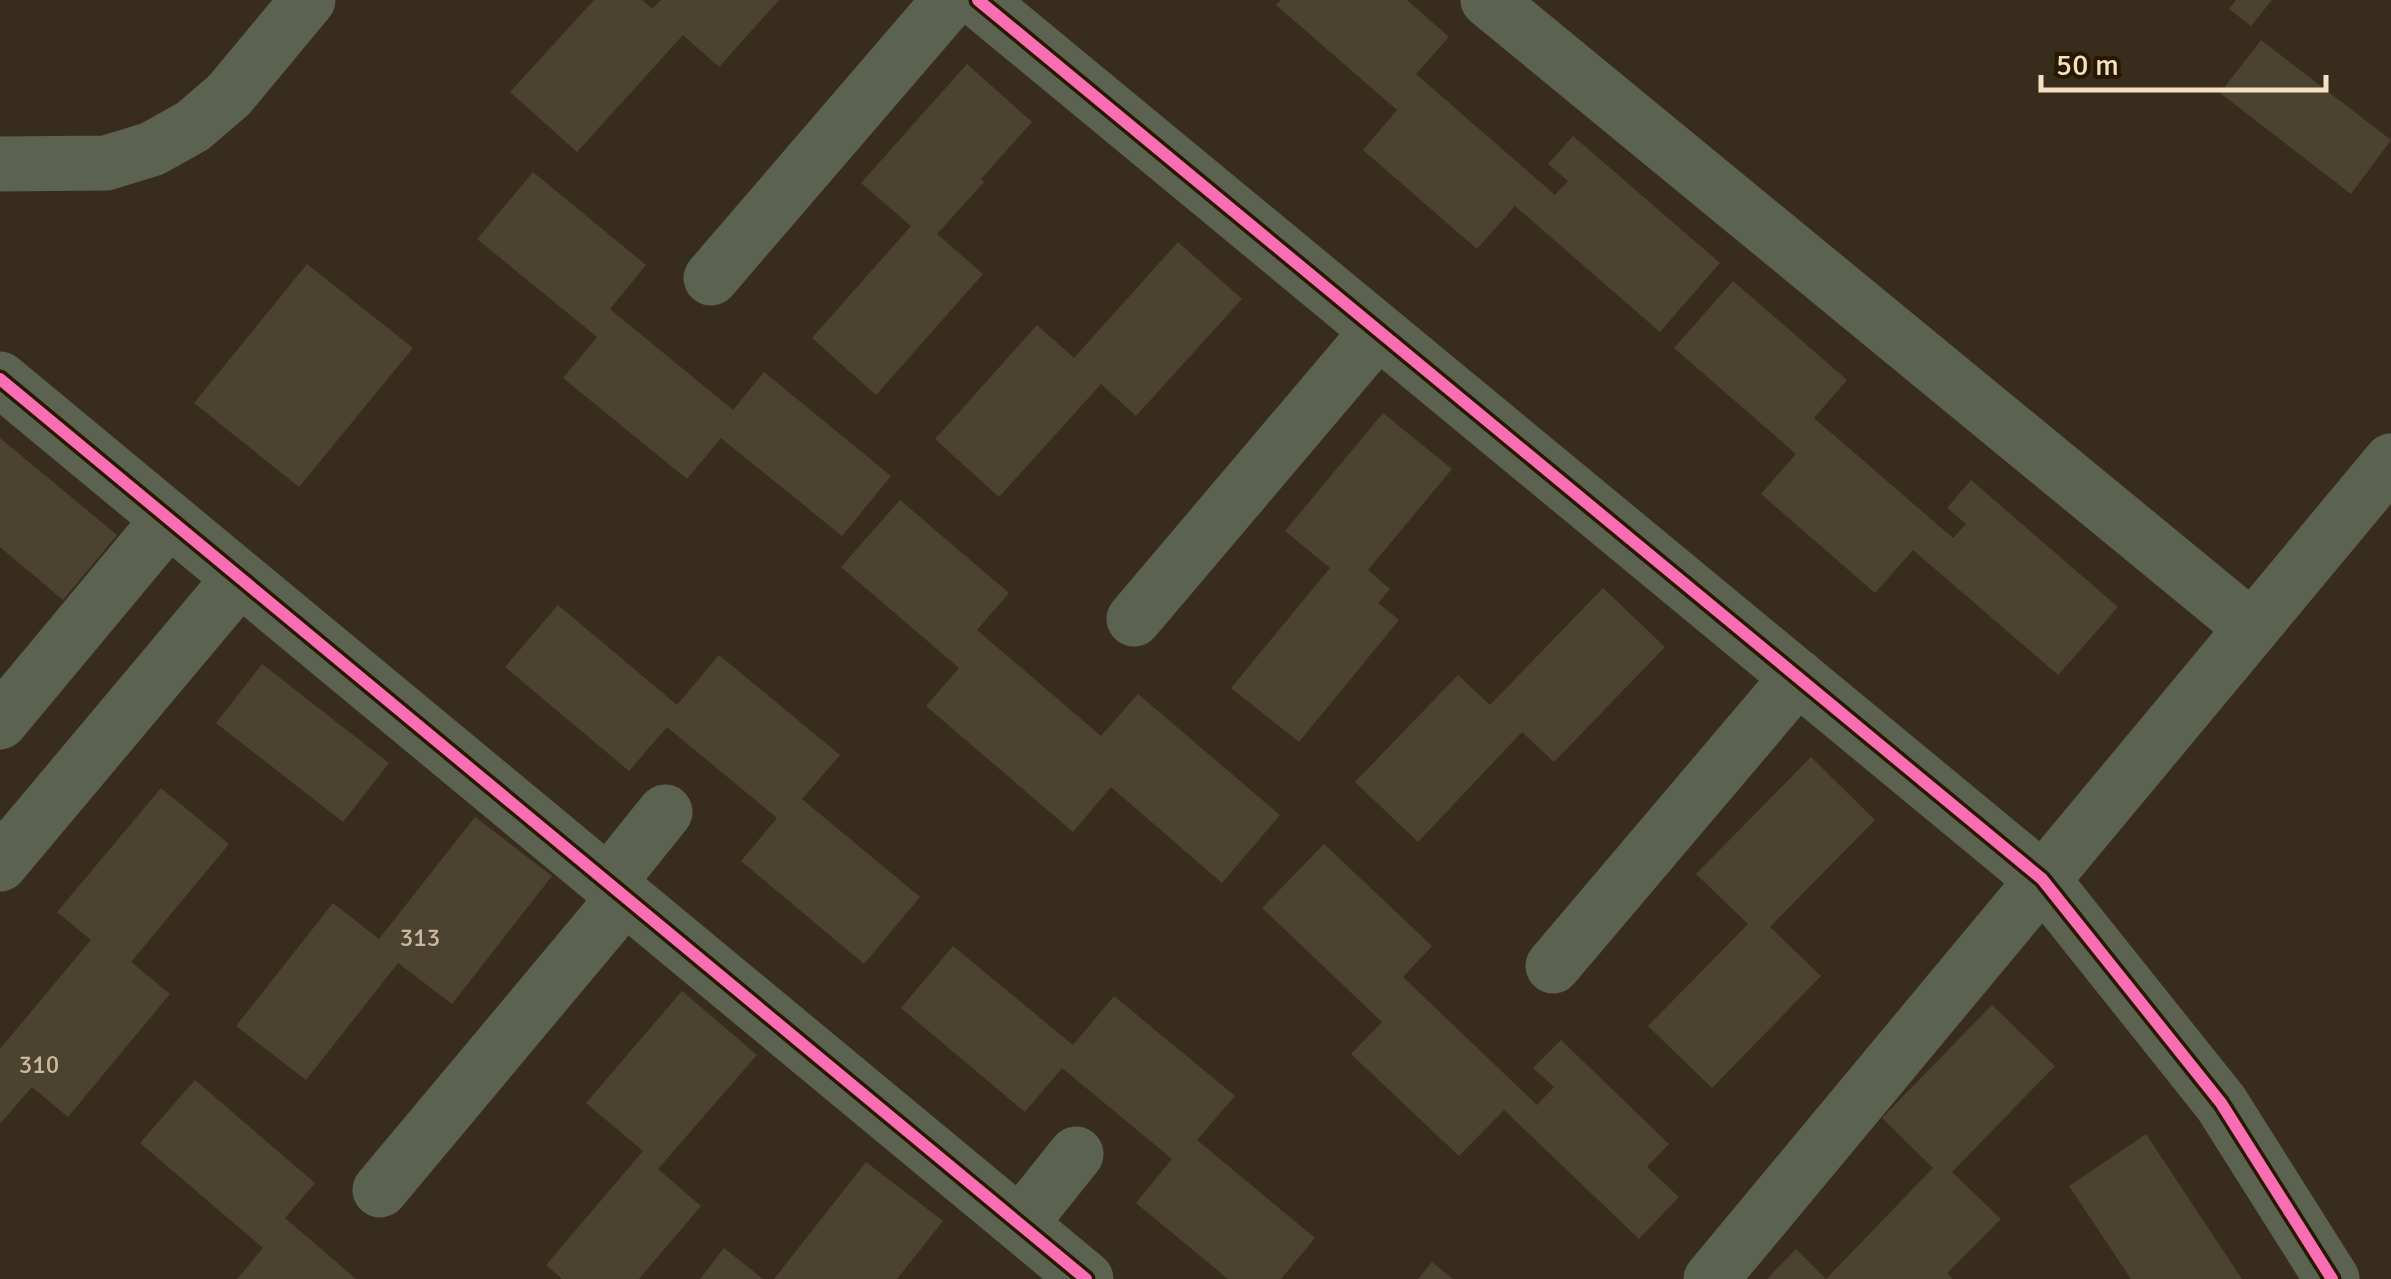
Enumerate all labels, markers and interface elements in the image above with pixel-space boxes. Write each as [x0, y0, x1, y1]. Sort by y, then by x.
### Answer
scale bar [2041, 30, 2326, 92]
text: 50 m [2056, 47, 2119, 84]
house number: 313 [400, 922, 440, 953]
house number: 310 [19, 1049, 59, 1080]

